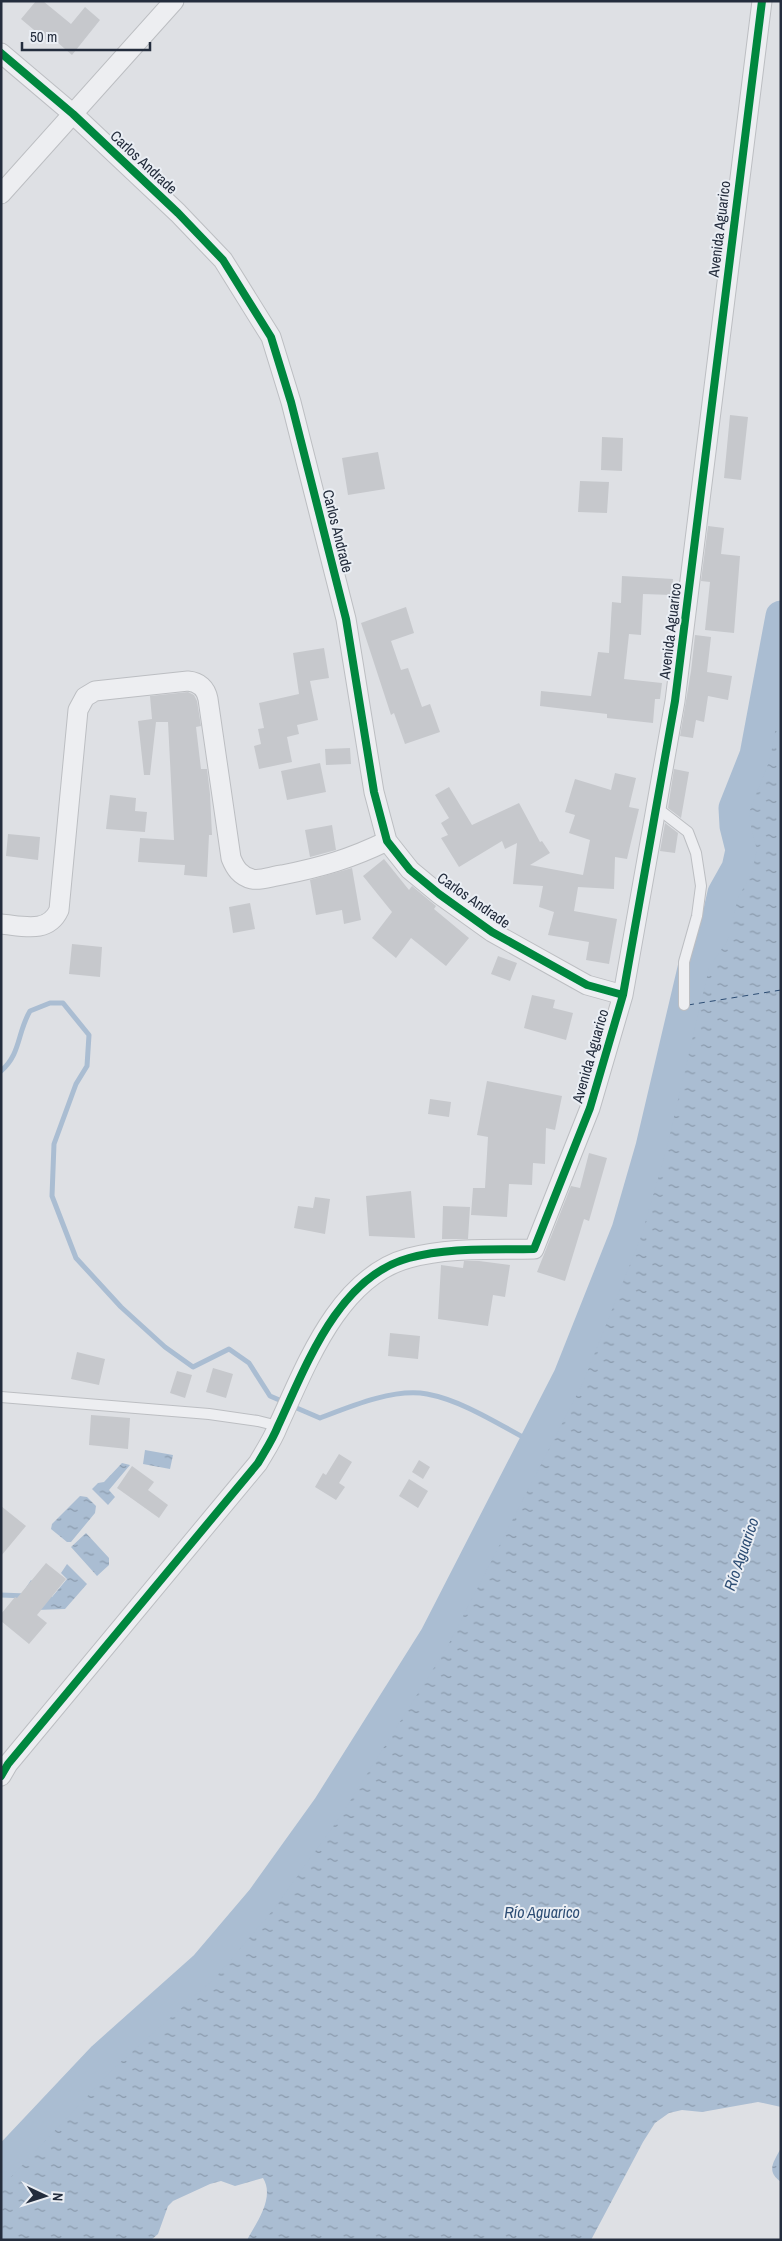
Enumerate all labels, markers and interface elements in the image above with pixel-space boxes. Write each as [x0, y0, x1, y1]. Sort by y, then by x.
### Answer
scale bar [22, 20, 150, 52]
text: 50 m [30, 26, 57, 47]
street label: Carlos Andrade [106, 125, 182, 199]
street label: Avenida Aguarico [703, 179, 735, 279]
street label: Carlos Andrade [318, 487, 358, 575]
street label: Avenida Aguarico [654, 581, 686, 681]
street label: Carlos Andrade [433, 867, 515, 933]
street label: Avenida Aguarico [566, 1006, 613, 1106]
water label: Río Aguarico [718, 1515, 764, 1593]
water label: Río Aguarico [504, 1901, 580, 1923]
north arrow [20, 2171, 70, 2221]
text: N [49, 2192, 67, 2202]

